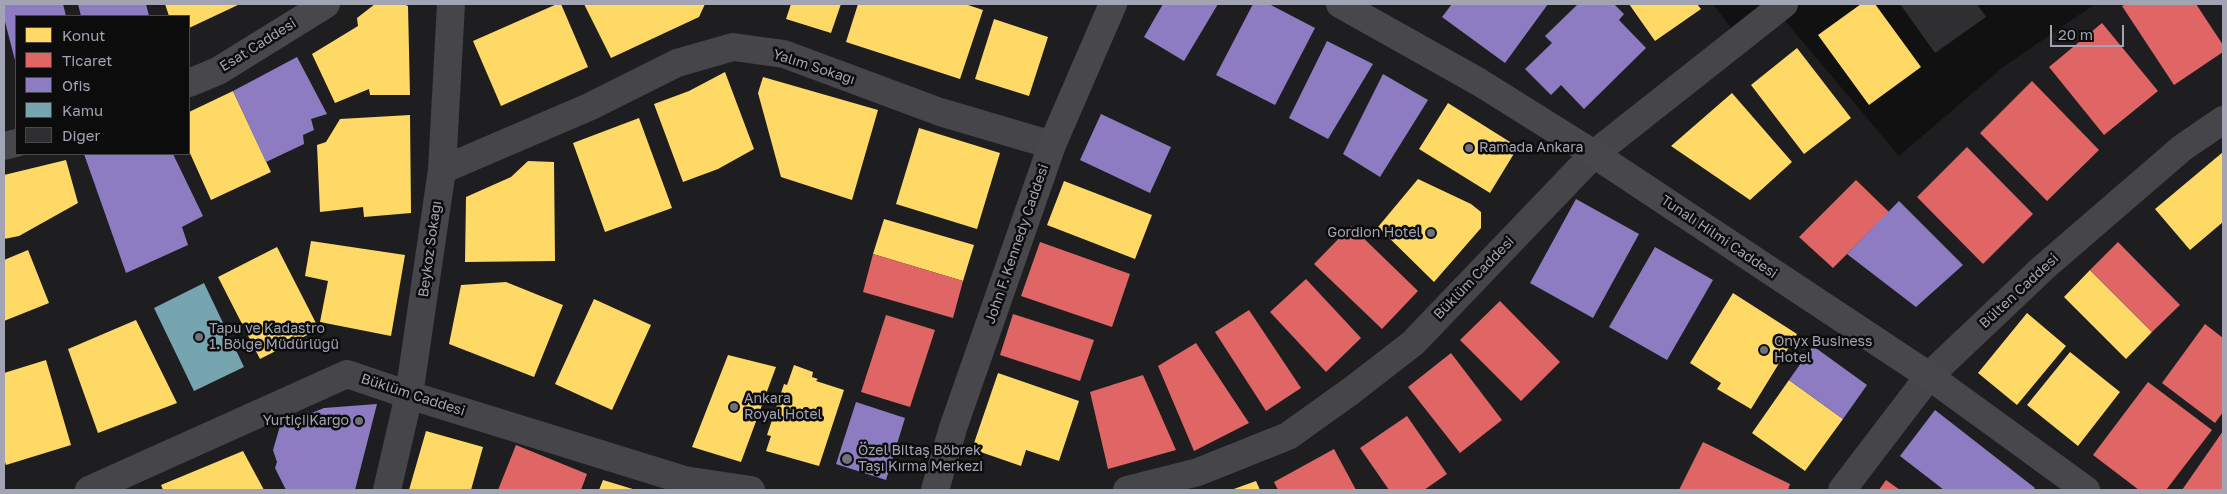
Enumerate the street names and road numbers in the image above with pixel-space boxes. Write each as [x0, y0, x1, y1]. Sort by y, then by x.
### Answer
street label: Esat Caddesi [217, 15, 299, 75]
street label: Yalım Sokağı [771, 46, 857, 88]
street label: John F. Kennedy Caddesi [982, 162, 1052, 326]
street label: Tunalı Hilmi Caddesi [1658, 192, 1780, 282]
street label: Beykoz Sokağı [415, 200, 445, 298]
street label: Büklüm Caddesi [1430, 233, 1518, 323]
street label: Bülten Caddesi [1976, 250, 2062, 332]
street label: Büklüm Caddesi [359, 370, 467, 420]

